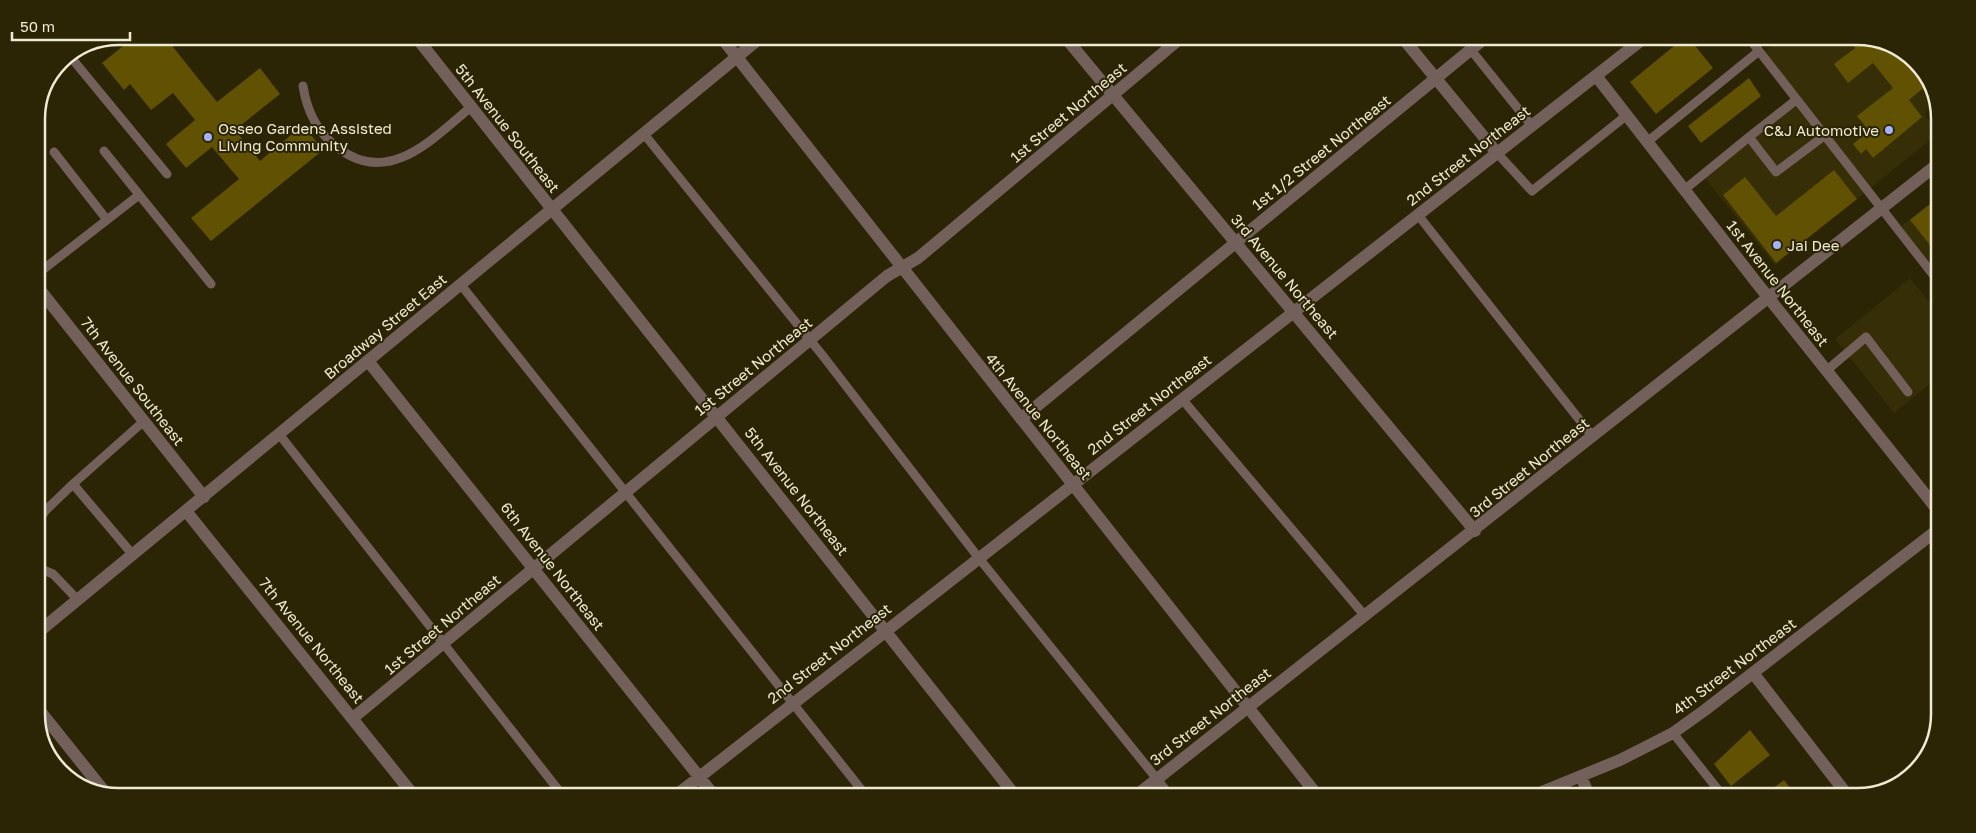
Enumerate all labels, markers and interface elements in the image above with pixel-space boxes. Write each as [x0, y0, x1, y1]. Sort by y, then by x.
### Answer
scale bar [12, 10, 130, 42]
text: 50 m [20, 17, 55, 35]
street label: 1st Street Northeast [1006, 58, 1130, 166]
street label: 5th Avenue Southeast [452, 60, 564, 196]
street label: 1st 1/2 Street Northeast [1248, 91, 1394, 213]
street label: 2nd Street Northeast [1403, 101, 1533, 209]
place label: Osseo Gardens Assisted Living Community [218, 119, 392, 154]
place label: C&J Automotive [1764, 121, 1879, 139]
marker: C&J Automotive [1883, 124, 1895, 136]
marker: Osseo Gardens Assisted Living Community [202, 131, 214, 143]
street label: 3rd Avenue Northeast [1228, 210, 1342, 342]
street label: 1st Avenue Northeast [1723, 217, 1833, 349]
place label: Jai Dee [1787, 236, 1840, 254]
marker: Jai Dee [1771, 239, 1783, 251]
street label: Broadway Street East [320, 270, 450, 382]
street label: 7th Avenue Southeast [77, 313, 189, 449]
street label: 1st Street Northeast [691, 313, 815, 419]
street label: 4th Avenue Northeast [982, 349, 1096, 483]
street label: 2nd Street Northeast [1084, 350, 1214, 458]
street label: 3rd Street Northeast [1466, 413, 1592, 521]
street label: 5th Avenue Northeast [741, 423, 853, 559]
street label: 6th Avenue Northeast [497, 498, 609, 634]
street label: 1st Street Northeast [380, 570, 504, 678]
street label: 7th Avenue Northeast [256, 574, 368, 706]
street label: 2nd Street Northeast [764, 599, 894, 707]
street label: 4th Street Northeast [1669, 614, 1799, 718]
street label: 3rd Street Northeast [1146, 663, 1274, 769]

